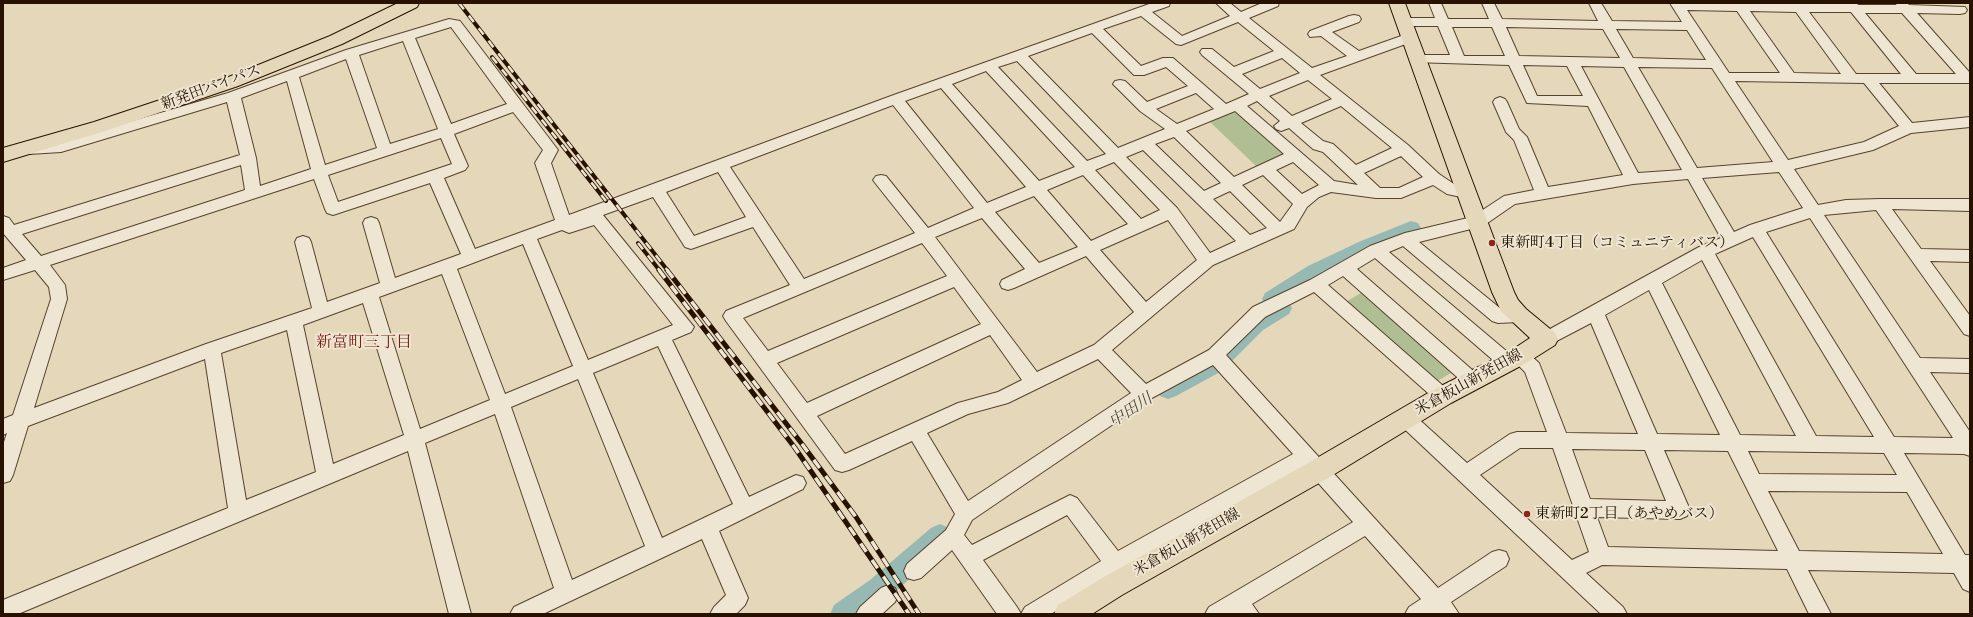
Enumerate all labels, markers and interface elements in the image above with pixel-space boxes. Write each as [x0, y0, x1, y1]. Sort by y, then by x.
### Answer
street label: 新発田バイパス [159, 62, 263, 114]
place label: 東新町4丁目（コミュニティバス） [1500, 234, 1734, 252]
marker: 東新町4丁目（コミュニティバス） [1487, 238, 1497, 248]
district label: 新富町三丁目 [316, 333, 412, 353]
street label: 米倉板山新発田線 [1412, 346, 1526, 420]
water label: 中田川 [1106, 390, 1156, 432]
street label: 米倉板山新発田線 [1131, 505, 1243, 581]
place label: 東新町2丁目（あやめバス） [1535, 505, 1724, 523]
marker: 東新町2丁目（あやめバス） [1522, 509, 1532, 519]

